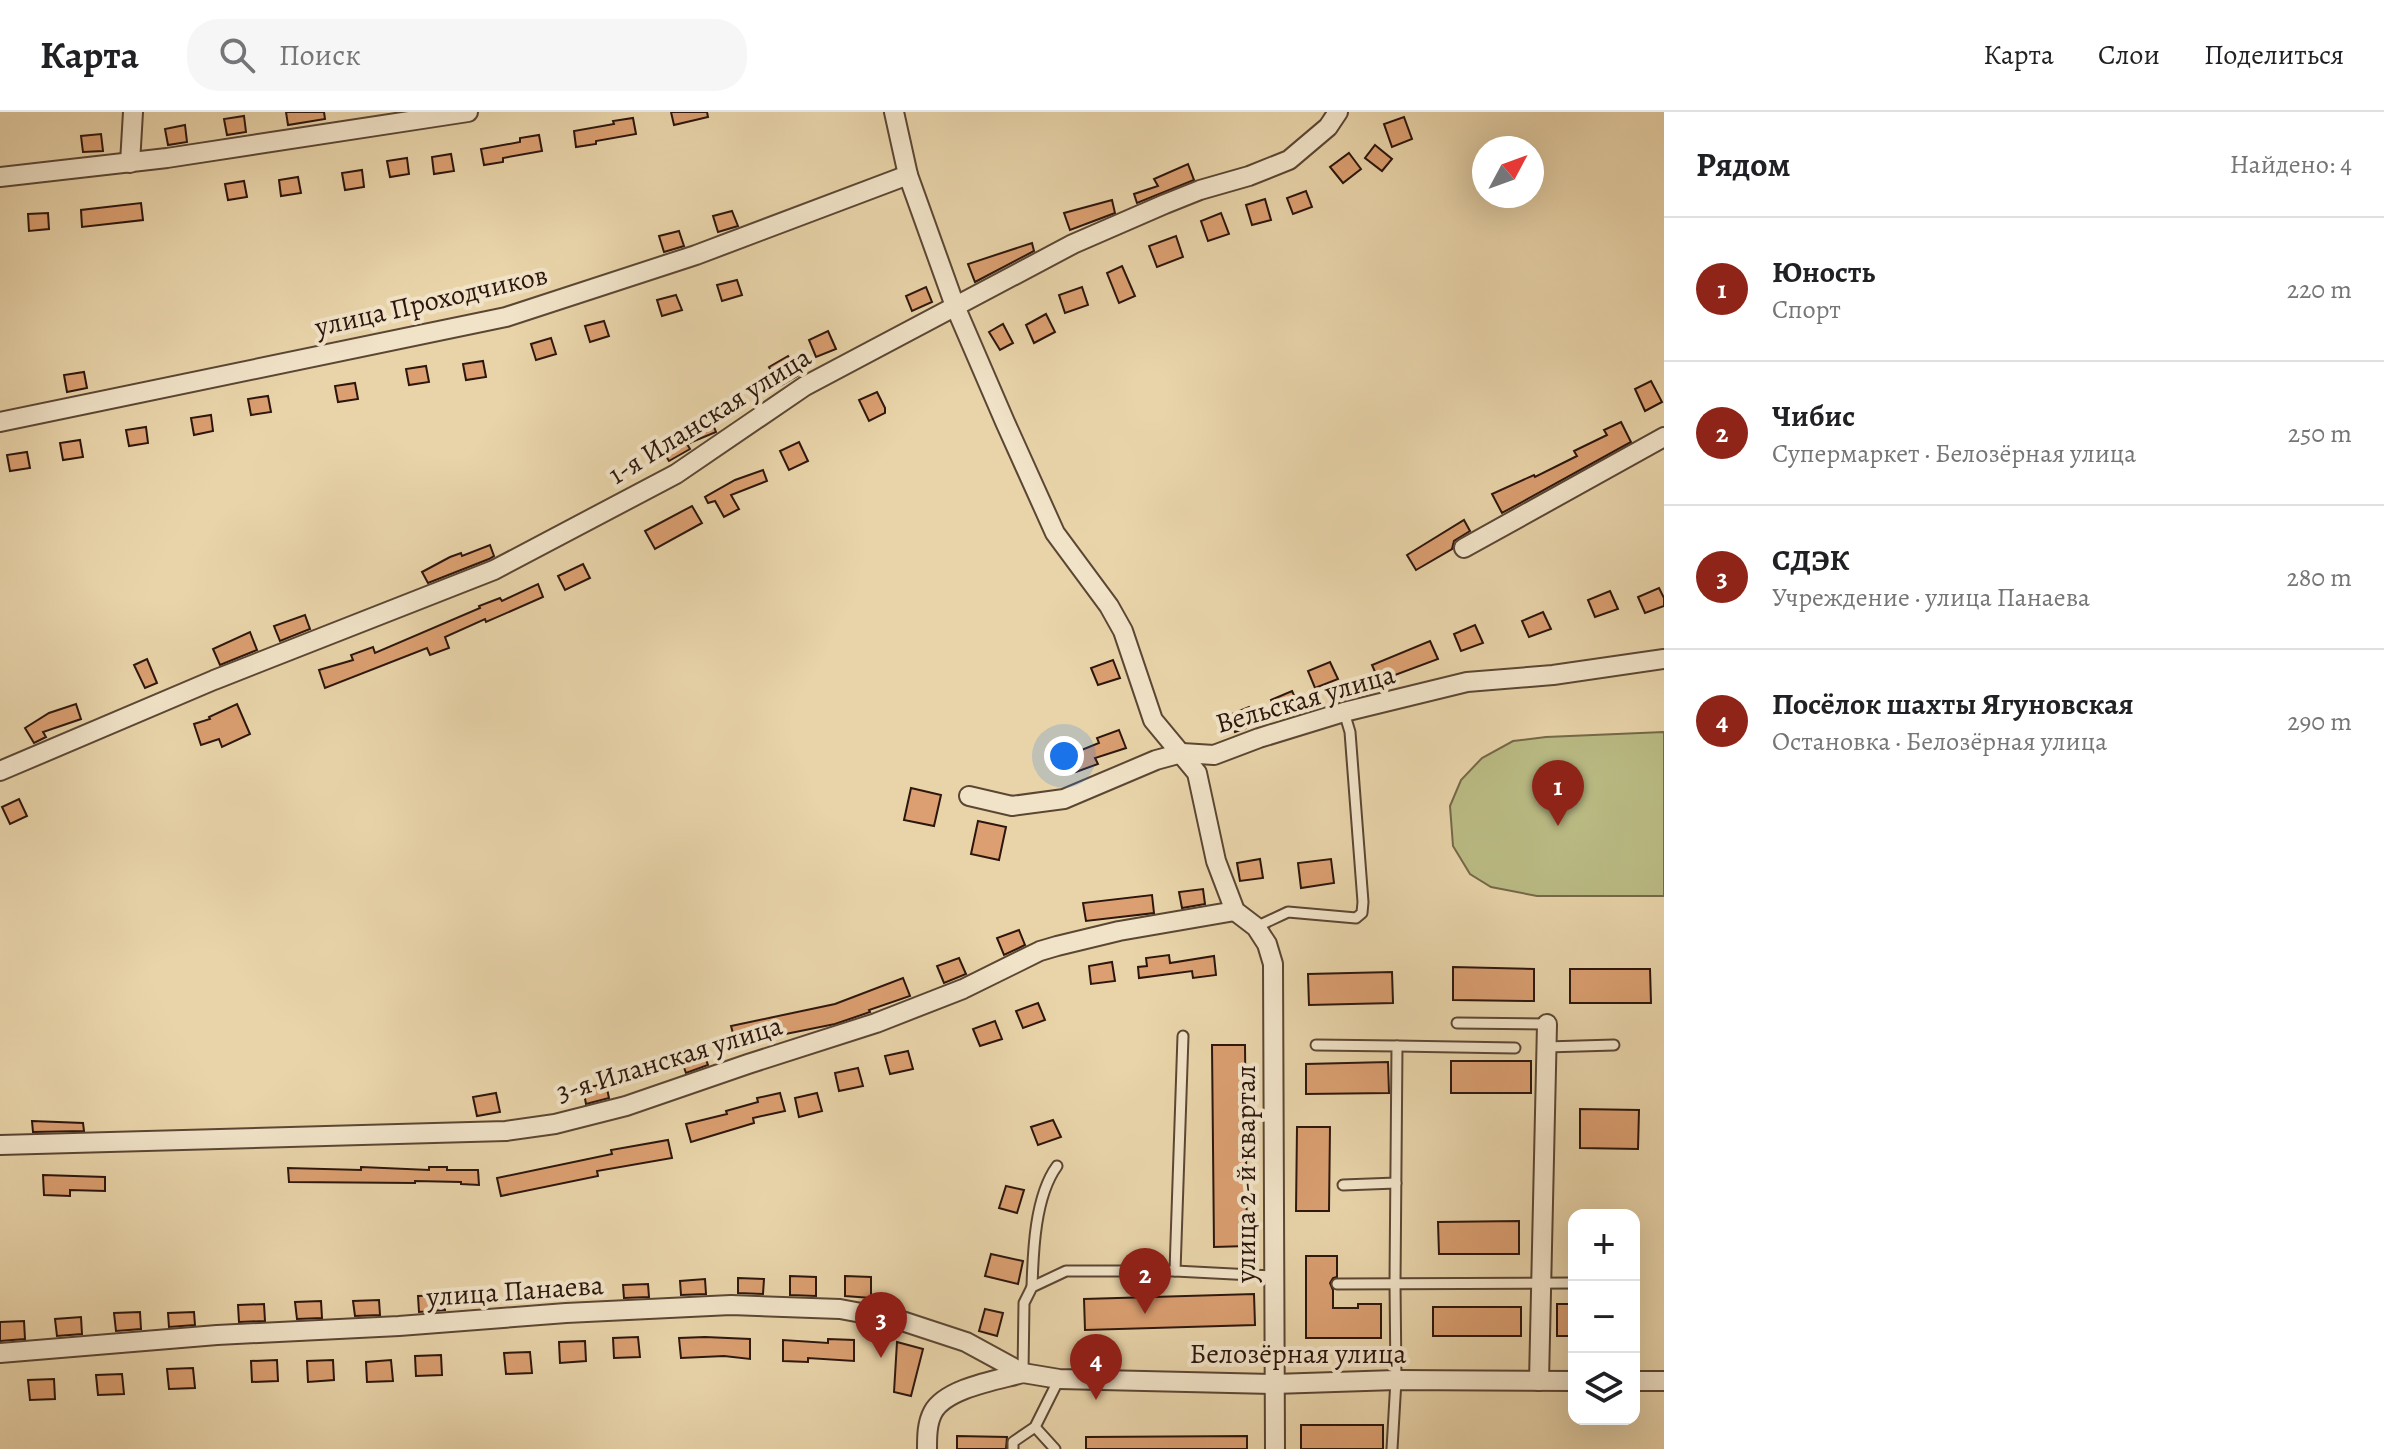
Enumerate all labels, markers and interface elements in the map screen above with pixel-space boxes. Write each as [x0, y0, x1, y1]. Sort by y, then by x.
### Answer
search box [187, 19, 747, 91]
text: Карта [40, 29, 139, 81]
icon: search [215, 33, 259, 77]
text: Поиск [279, 35, 361, 75]
text: Карта [1983, 36, 2054, 74]
text: Слои [2098, 36, 2160, 74]
text: Поделиться [2204, 36, 2344, 74]
north arrow [1472, 136, 1544, 208]
text: Рядом [1696, 141, 1790, 188]
text: Найдено: 4 [2230, 147, 2352, 182]
text: Юность [1772, 252, 1875, 292]
street label: улица Проходчиков [310, 256, 551, 346]
text: 1 [1717, 272, 1727, 307]
text: 220 m [2287, 272, 2352, 307]
text: Спорт [1772, 292, 1841, 327]
street label: 1-я Иланская улица [601, 338, 818, 494]
text: Чибис [1772, 396, 1855, 436]
text: 2 [1716, 416, 1728, 451]
text: 250 m [2288, 416, 2352, 451]
text: Супермаркет · Белозёрная улица [1772, 436, 2136, 471]
text: СДЭК [1772, 540, 1850, 580]
text: 3 [1716, 560, 1728, 595]
text: 280 m [2286, 560, 2352, 595]
text: Учреждение · улица Панаева [1772, 580, 2090, 615]
street label: Вельская улица [1211, 655, 1399, 743]
text: Посёлок шахты Ягуновская [1772, 684, 2134, 724]
text: 4 [1716, 704, 1728, 739]
text: 290 m [2287, 704, 2352, 739]
text: Остановка · Белозёрная улица [1772, 724, 2107, 759]
your location [1044, 736, 1084, 776]
pin: 1 [1532, 760, 1584, 826]
street label: 3-я Иланская улица [552, 1006, 787, 1111]
street label: улица 2-й квартал [1227, 1065, 1265, 1284]
map controls [1568, 1209, 1640, 1425]
button: + [1568, 1209, 1640, 1281]
pin: 2 [1119, 1248, 1171, 1314]
street label: улица Панаева [424, 1266, 605, 1316]
button: − [1568, 1281, 1640, 1353]
pin: 3 [855, 1292, 907, 1358]
pin: 4 [1070, 1334, 1122, 1400]
street label: Белозёрная улица [1190, 1335, 1406, 1373]
button: layers [1568, 1353, 1640, 1425]

